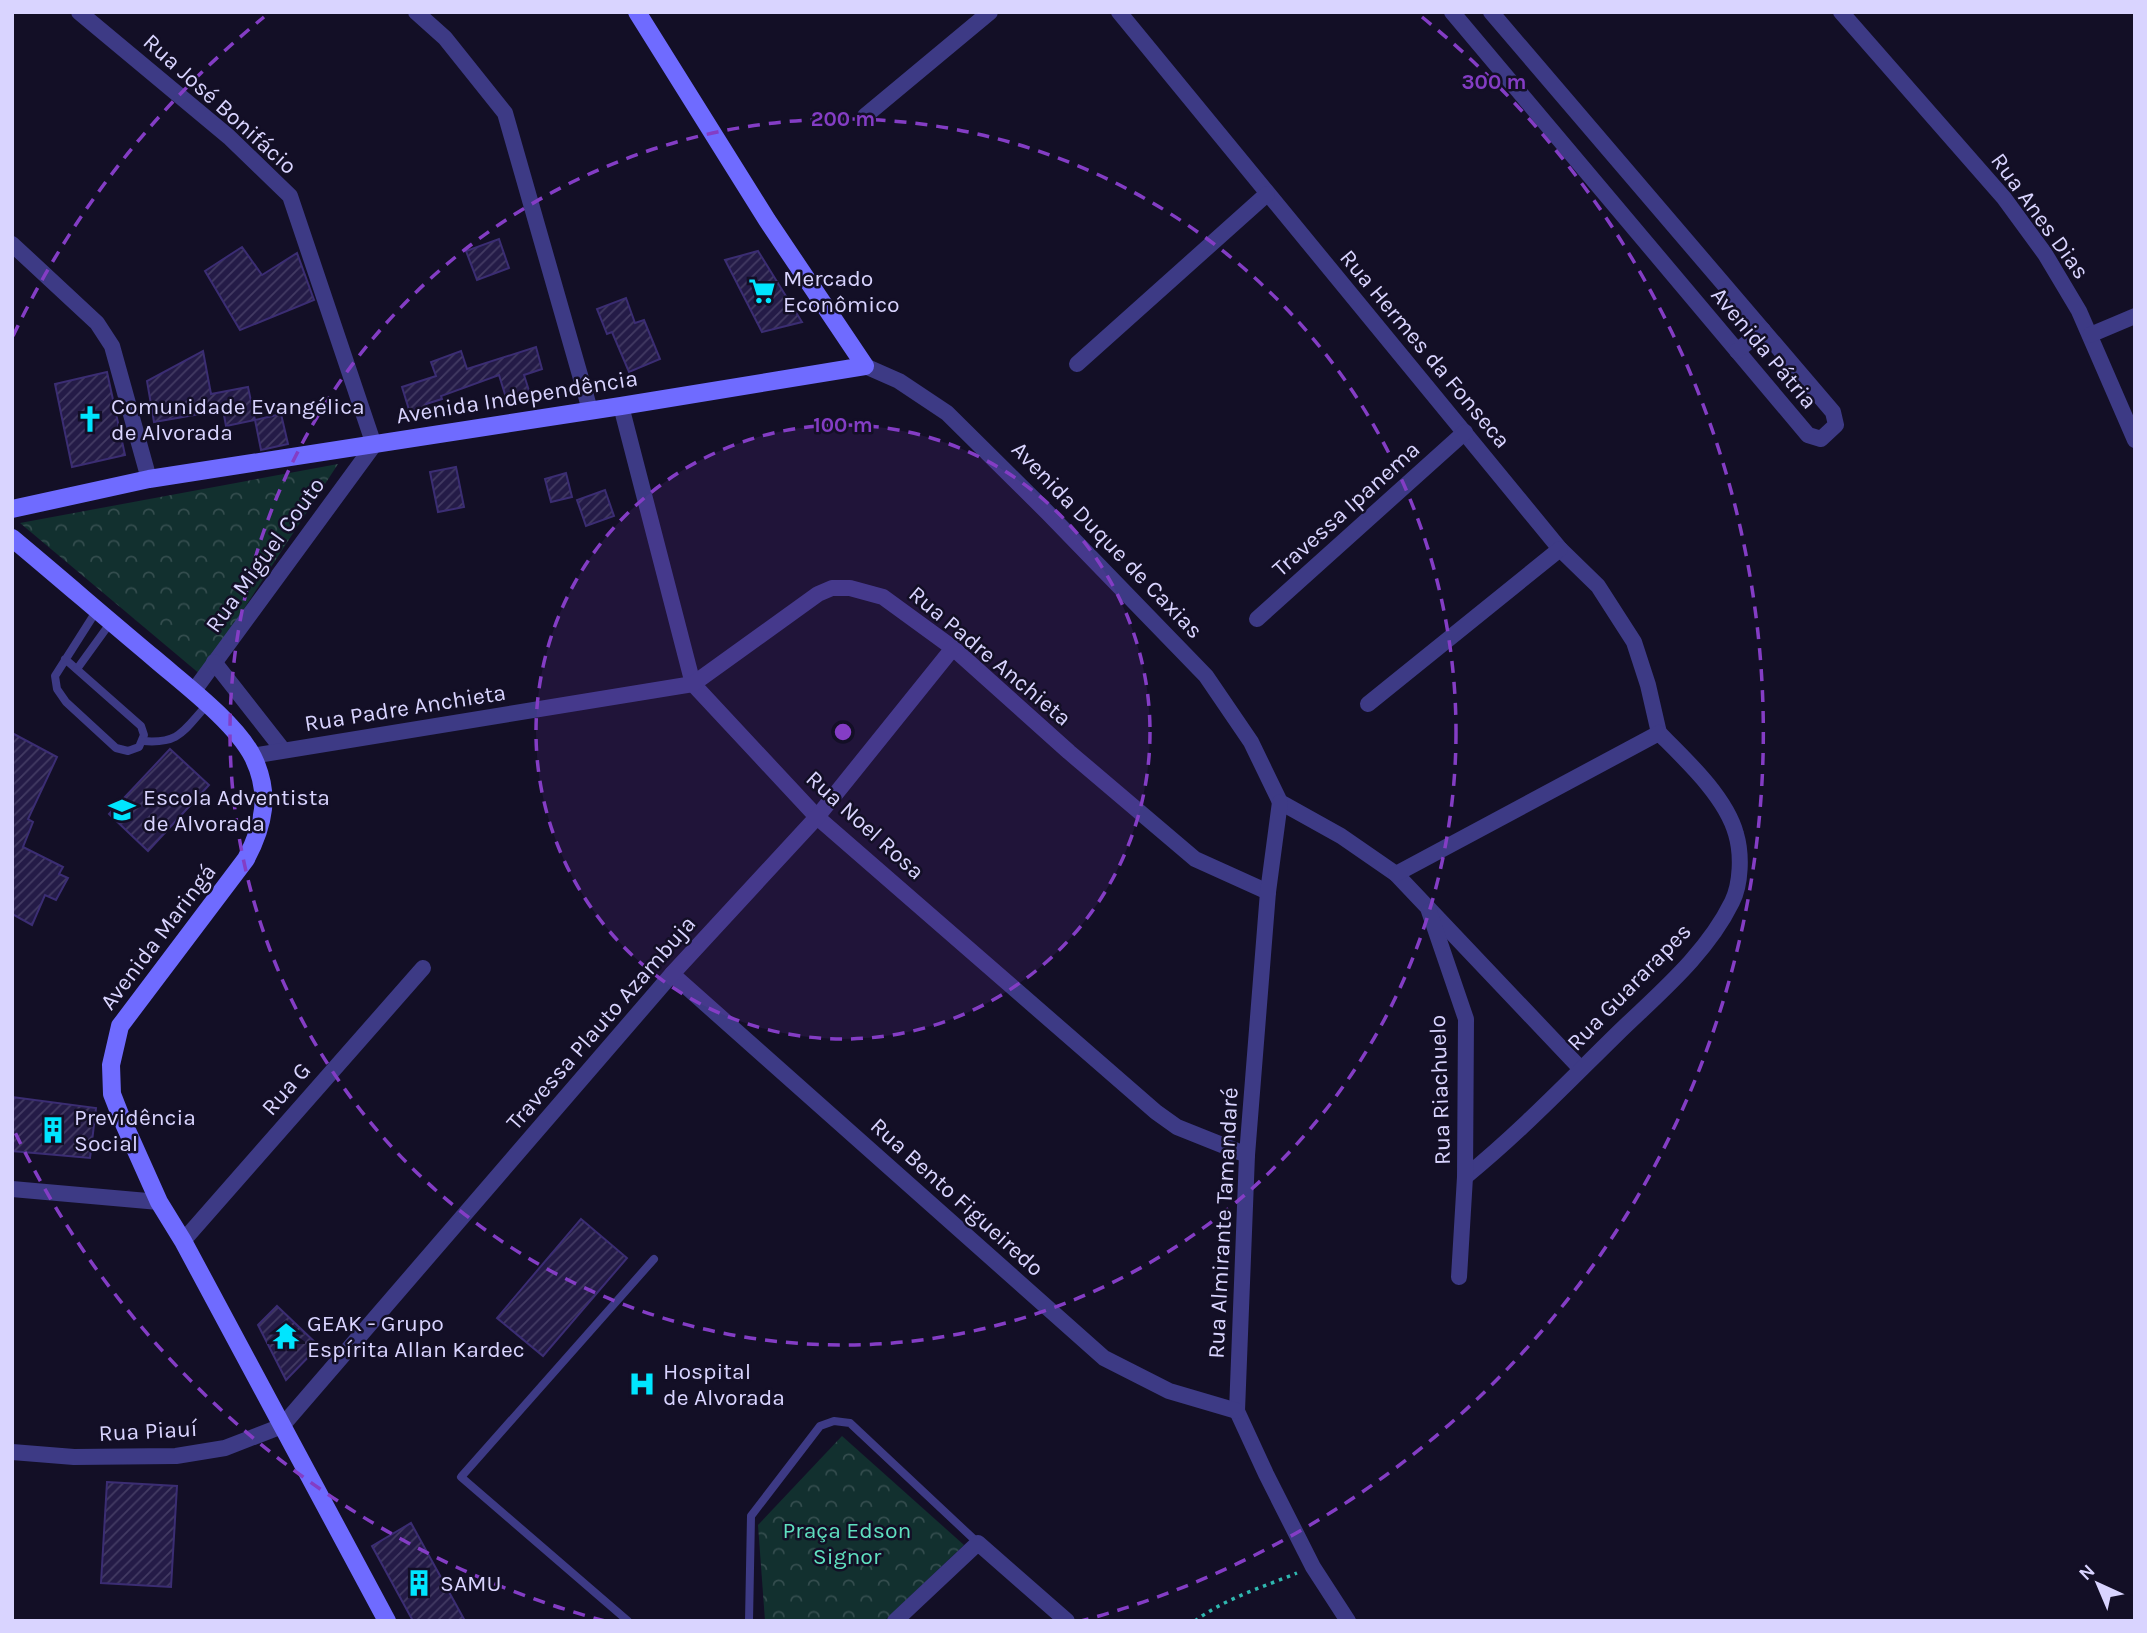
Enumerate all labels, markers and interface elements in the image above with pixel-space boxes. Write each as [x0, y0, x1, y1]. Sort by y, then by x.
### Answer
street label: Rua José Bonifácio [138, 28, 302, 180]
text: 300 m [1462, 70, 1526, 94]
text: 200 m [811, 107, 875, 131]
street label: Rua Anes Dias [1985, 148, 2095, 284]
street label: Rua Hermes da Fonseca [1334, 244, 1516, 454]
place label: Mercado Econômico [783, 265, 900, 318]
supermarket icon: Mercado Econômico [747, 276, 777, 306]
street label: Avenida Pátria [1705, 282, 1823, 414]
street label: Avenida Independência [394, 365, 640, 429]
place label: Comunidade Evangélica de Alvorada [111, 393, 365, 446]
church icon: Comunidade Evangélica de Alvorada [75, 404, 105, 434]
text: 100 m [813, 413, 873, 437]
street label: Avenida Duque de Caxias [1006, 436, 1208, 644]
street label: Travessa Ipanema [1267, 436, 1425, 582]
street label: Rua Miguel Couto [200, 472, 330, 638]
street label: Rua Padre Anchieta [903, 580, 1077, 732]
street label: Rua Padre Anchieta [302, 679, 508, 737]
centre of rings [831, 720, 855, 744]
street label: Rua Noel Rosa [800, 765, 930, 885]
place label: Escola Adventista de Alvorada [143, 784, 330, 837]
school or university icon: Escola Adventista de Alvorada [107, 795, 137, 825]
street label: Avenida Maringá [94, 859, 222, 1015]
street label: Travessa Plauto Azambuja [501, 911, 701, 1135]
street label: Rua Guararapes [1561, 918, 1697, 1056]
street label: Rua Riachuelo [1424, 1014, 1456, 1166]
street label: Rua G [256, 1057, 316, 1121]
street label: Rua Almirante Tamandaré [1202, 1087, 1244, 1359]
place label: Previdência Social [74, 1104, 196, 1157]
street label: Rua Bento Figueiredo [865, 1112, 1049, 1282]
building icon: Previdência Social [38, 1115, 68, 1145]
place label: GEAK - Grupo Espírita Allan Kardec [307, 1310, 525, 1363]
temple icon: GEAK - Grupo Espírita Allan Kardec [271, 1321, 301, 1351]
place label: Hospital de Alvorada [663, 1358, 785, 1411]
hospital icon: Hospital de Alvorada [627, 1369, 657, 1399]
street label: Rua Piauí [98, 1415, 198, 1447]
park label: Praça Edson Signor [783, 1517, 911, 1570]
north arrow [2063, 1549, 2133, 1619]
text: N [2074, 1560, 2099, 1585]
building icon: SAMU [404, 1568, 434, 1598]
place label: SAMU [440, 1570, 502, 1597]

